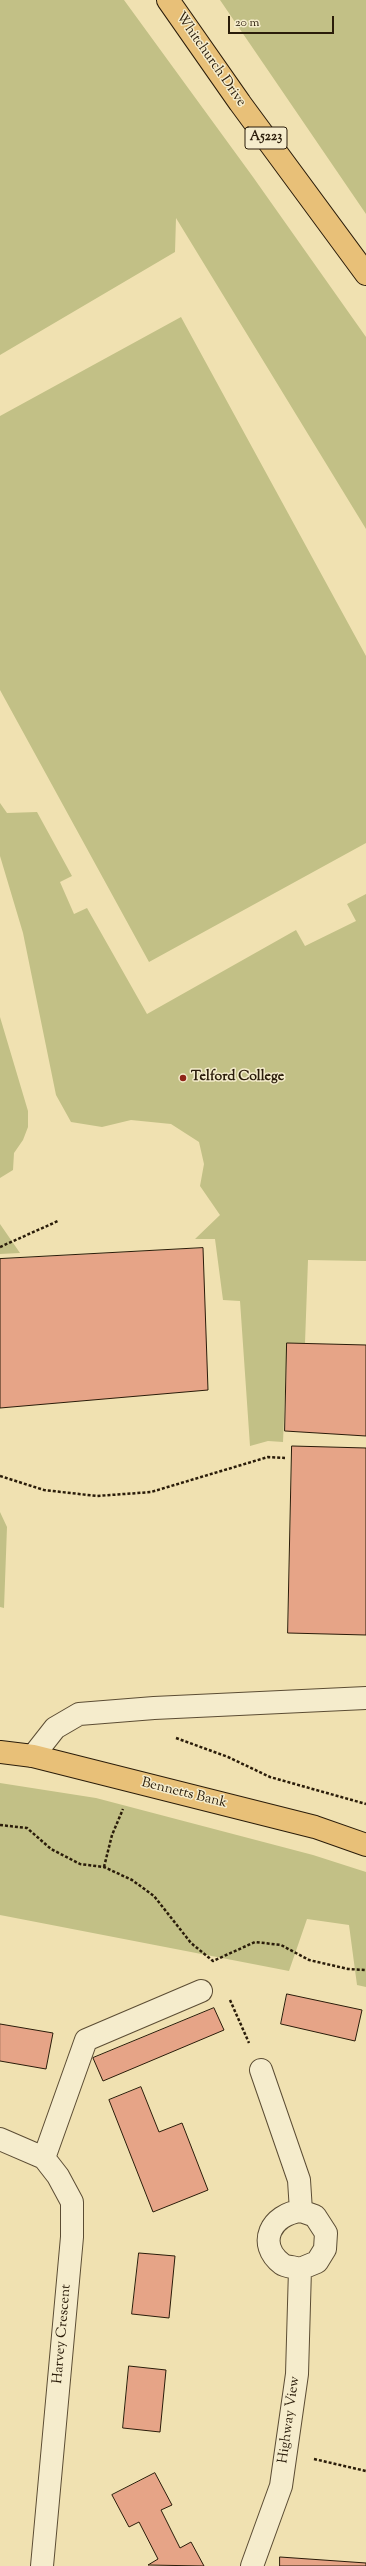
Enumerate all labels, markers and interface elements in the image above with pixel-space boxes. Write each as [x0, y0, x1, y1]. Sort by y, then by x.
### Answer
scale bar [230, 8, 336, 34]
street label: Whitchurch Drive [171, 10, 249, 110]
text: 20 m [235, 14, 259, 32]
road number: A5223 [245, 127, 287, 149]
place label: Telford College [191, 1070, 284, 1086]
marker: Telford College [178, 1073, 188, 1083]
street label: Bennetts Bank [140, 1775, 228, 1813]
street label: Harvey Crescent [50, 2284, 76, 2384]
street label: Highway View [276, 2375, 304, 2465]

